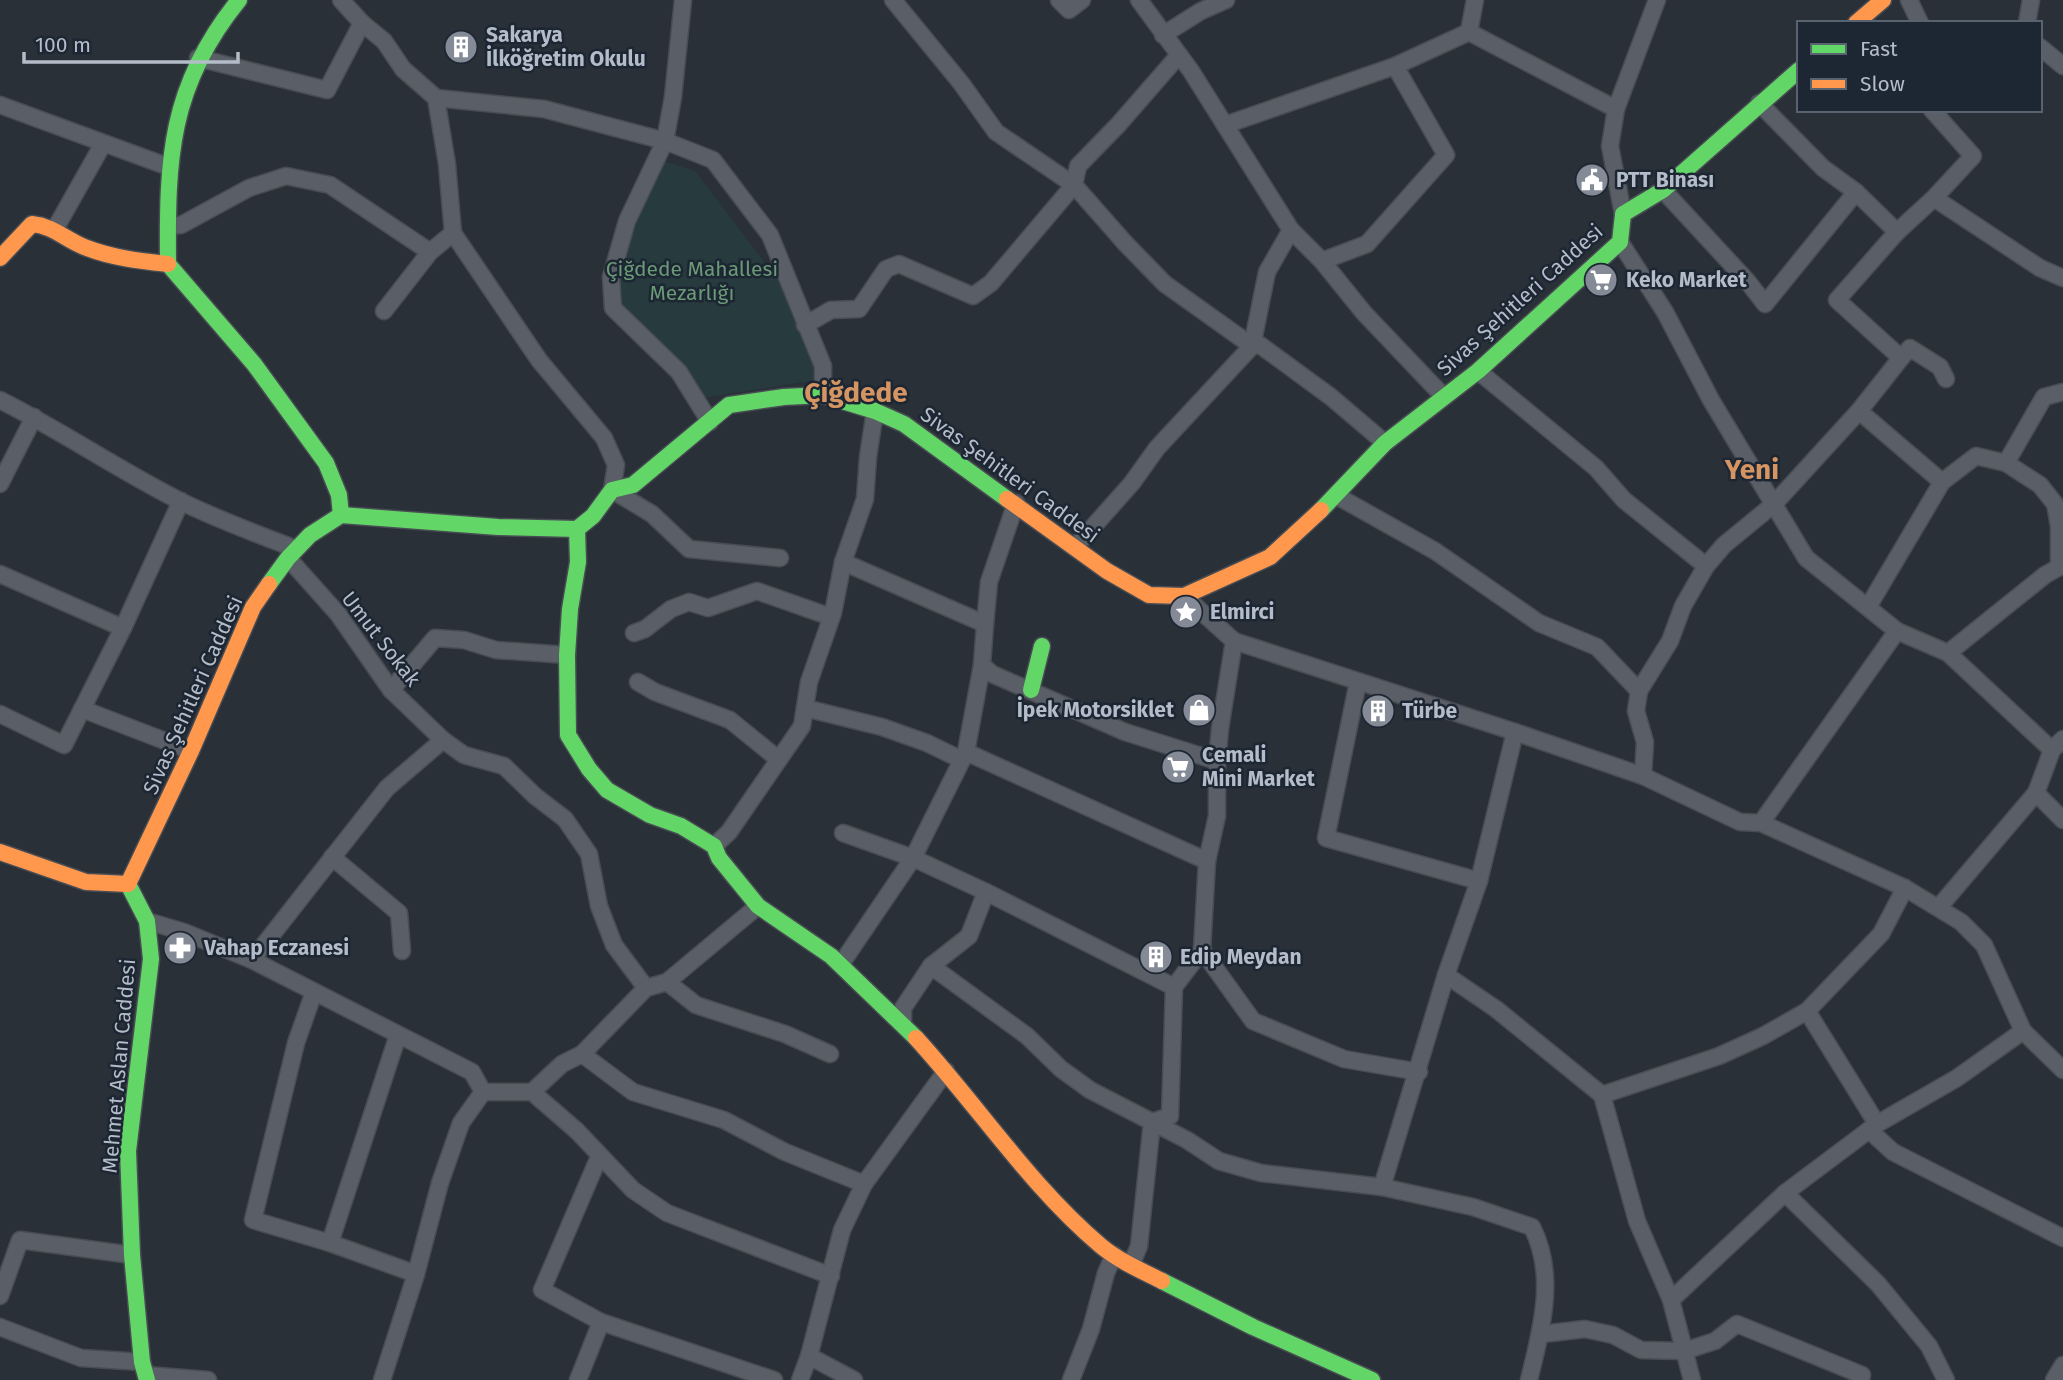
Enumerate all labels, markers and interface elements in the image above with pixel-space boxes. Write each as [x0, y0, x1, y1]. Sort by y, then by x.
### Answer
scale bar [24, 21, 238, 65]
legend [1797, 21, 2042, 112]
place label: Sakarya İlköğretim Okulu [486, 22, 646, 72]
building icon: Sakarya İlköğretim Okulu [442, 28, 480, 66]
text: 100 m [35, 32, 91, 58]
text: Fast [1860, 36, 1898, 62]
text: Slow [1860, 71, 1905, 97]
public building icon: PTT Binası [1573, 161, 1611, 199]
place label: PTT Binası [1616, 167, 1714, 193]
street label: Sivas Şehitleri Caddesi [1431, 218, 1609, 382]
park label: Çiğdede Mahallesi Mezarlığı [606, 256, 778, 306]
supermarket icon: Keko Market [1582, 261, 1620, 299]
place label: Keko Market [1626, 267, 1747, 293]
district label: Çiğdede [804, 376, 908, 410]
street label: Sivas Şehitleri Caddesi [915, 401, 1105, 549]
district label: Yeni [1724, 453, 1779, 486]
street label: Umut Sokak [336, 586, 426, 692]
street label: Sivas Şehitleri Caddesi [137, 592, 249, 798]
place icon: Elmirci [1167, 593, 1205, 631]
place label: Elmirci [1210, 599, 1275, 625]
shop icon: İpek Motorsiklet [1180, 691, 1218, 729]
building icon: Türbe [1359, 692, 1397, 730]
place label: İpek Motorsiklet [1017, 696, 1175, 723]
place label: Türbe [1402, 698, 1457, 724]
place label: Cemali Mini Market [1202, 742, 1316, 792]
supermarket icon: Cemali Mini Market [1159, 748, 1197, 786]
pharmacy icon: Vahap Eczanesi [161, 929, 199, 967]
place label: Vahap Eczanesi [203, 935, 349, 961]
building icon: Edip Meydan [1137, 938, 1175, 976]
place label: Edip Meydan [1180, 944, 1302, 970]
street label: Mehmet Aslan Caddesi [97, 958, 141, 1174]

